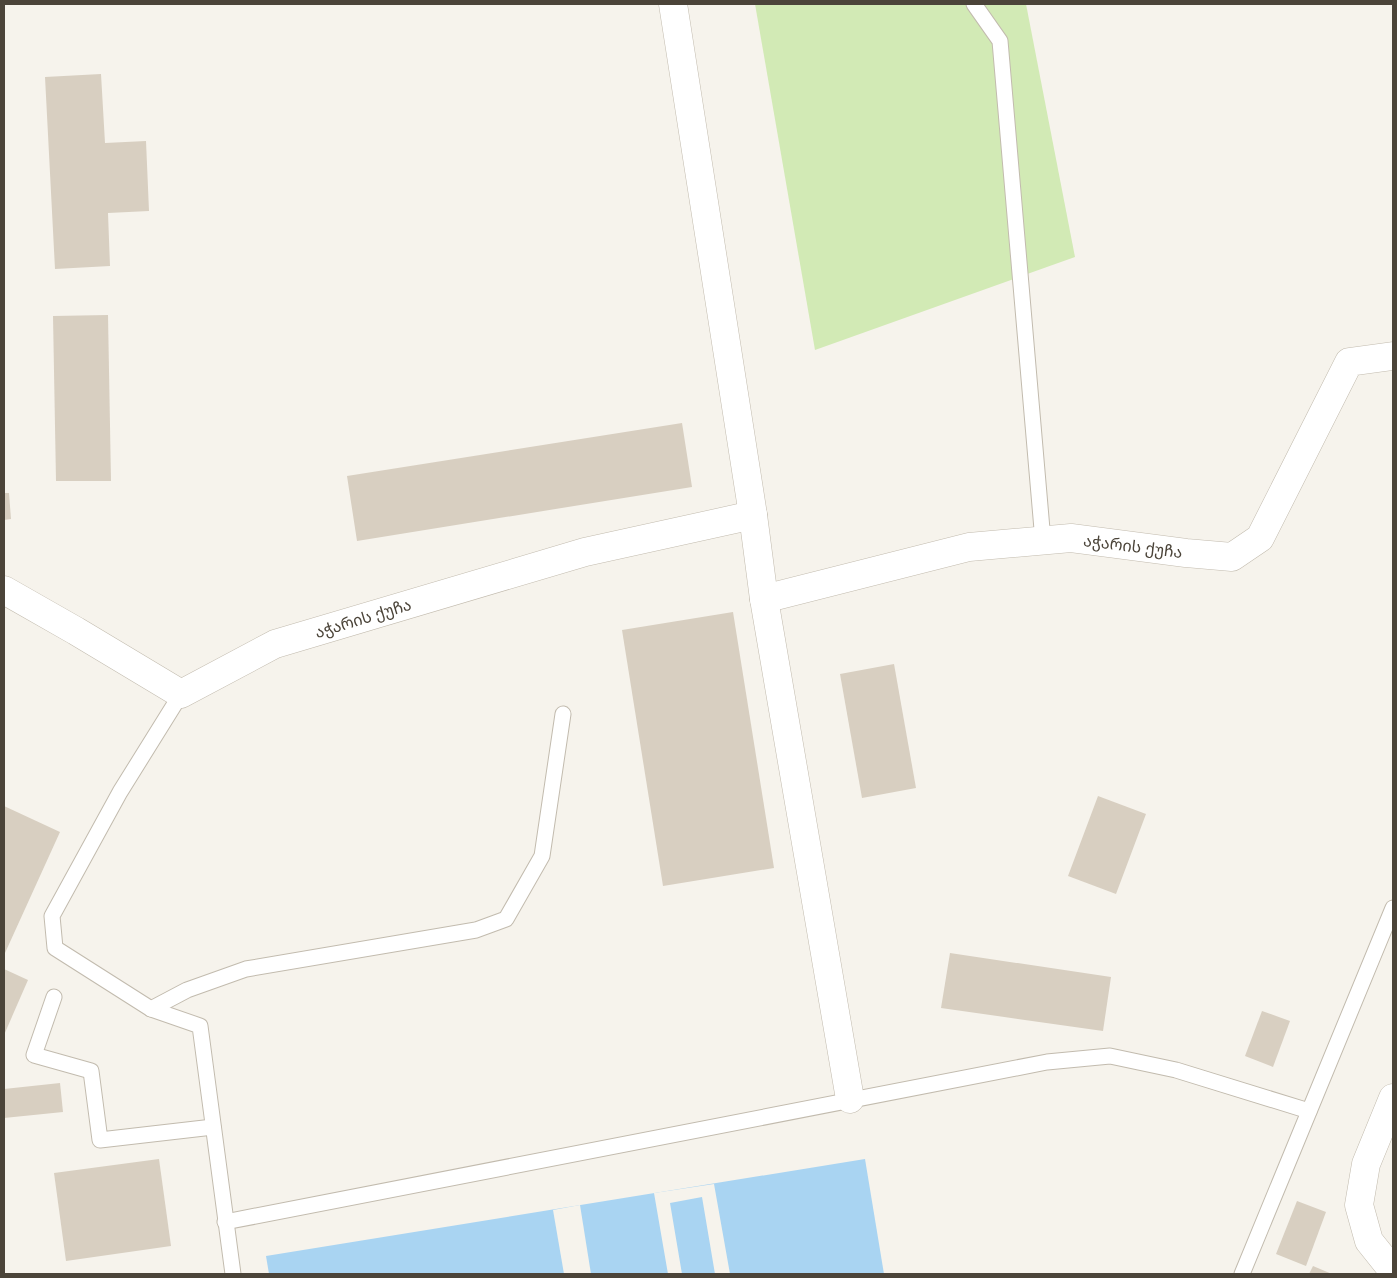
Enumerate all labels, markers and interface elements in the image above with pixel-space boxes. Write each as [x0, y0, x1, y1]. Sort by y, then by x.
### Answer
street label: აჭარის ქუჩა [1082, 531, 1184, 562]
street label: აჭარის ქუჩა [313, 595, 414, 642]

